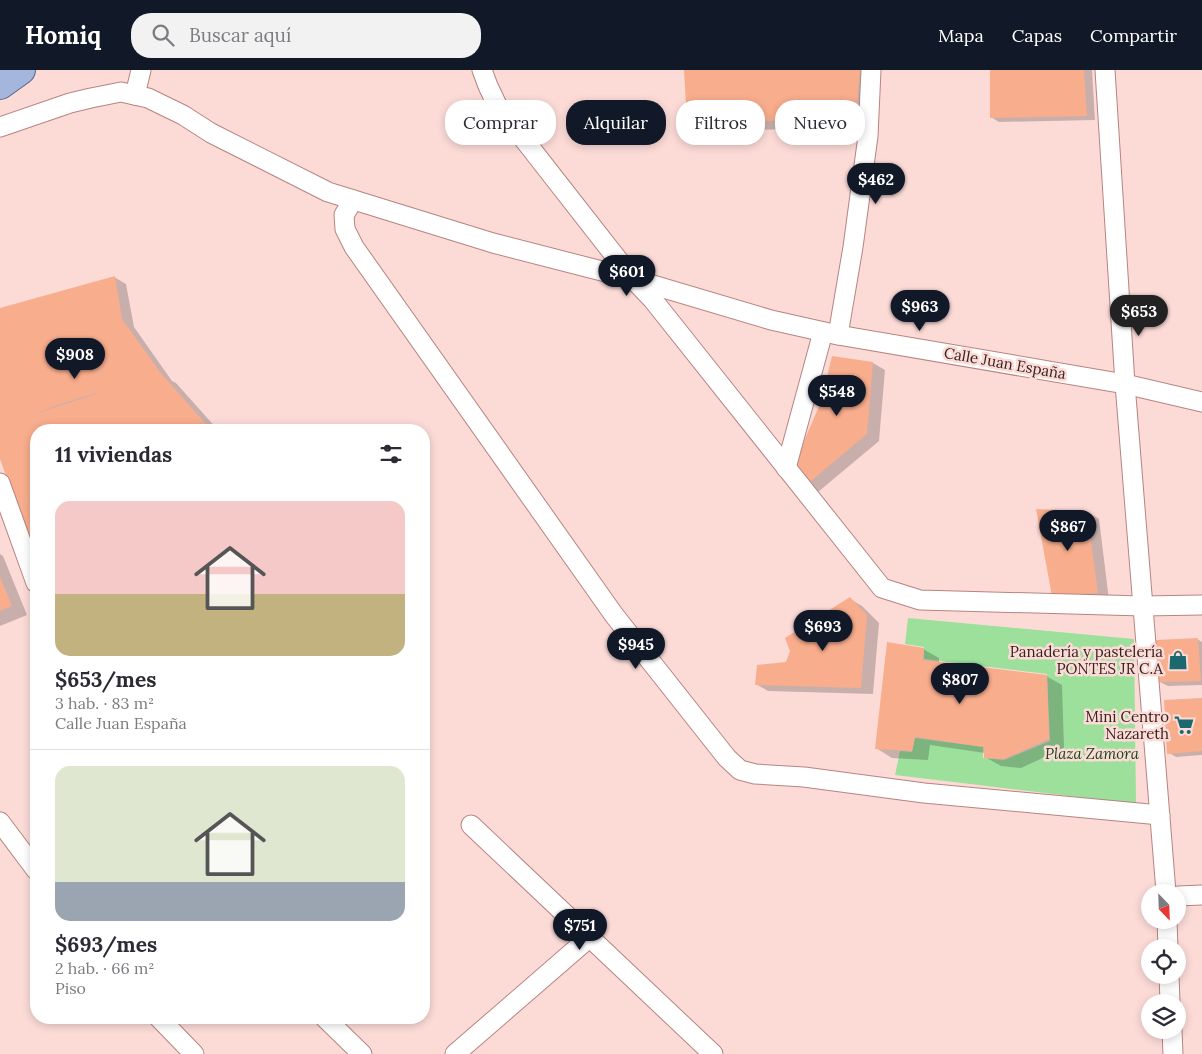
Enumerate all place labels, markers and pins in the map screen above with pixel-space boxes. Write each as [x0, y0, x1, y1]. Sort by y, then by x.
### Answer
pin: $462 [846, 162, 906, 205]
pin: $601 [597, 254, 657, 297]
pin: $963 [890, 290, 950, 332]
pin: $653 [1109, 294, 1169, 337]
pin: $908 [45, 338, 105, 380]
pin: $548 [807, 374, 867, 417]
pin: $867 [1038, 510, 1098, 552]
pin: $693 [793, 610, 853, 652]
pin: $945 [606, 628, 666, 670]
place label: Panadería y pastelería PONTES JR C.A [1010, 642, 1164, 678]
shop icon: Panadería y pastelería PONTES JR C.A [1167, 649, 1189, 671]
pin: $807 [930, 662, 990, 705]
place label: Mini Centro Nazareth [1085, 707, 1169, 743]
supermarket icon: Mini Centro Nazareth [1173, 714, 1195, 736]
pin: $751 [550, 908, 610, 951]

